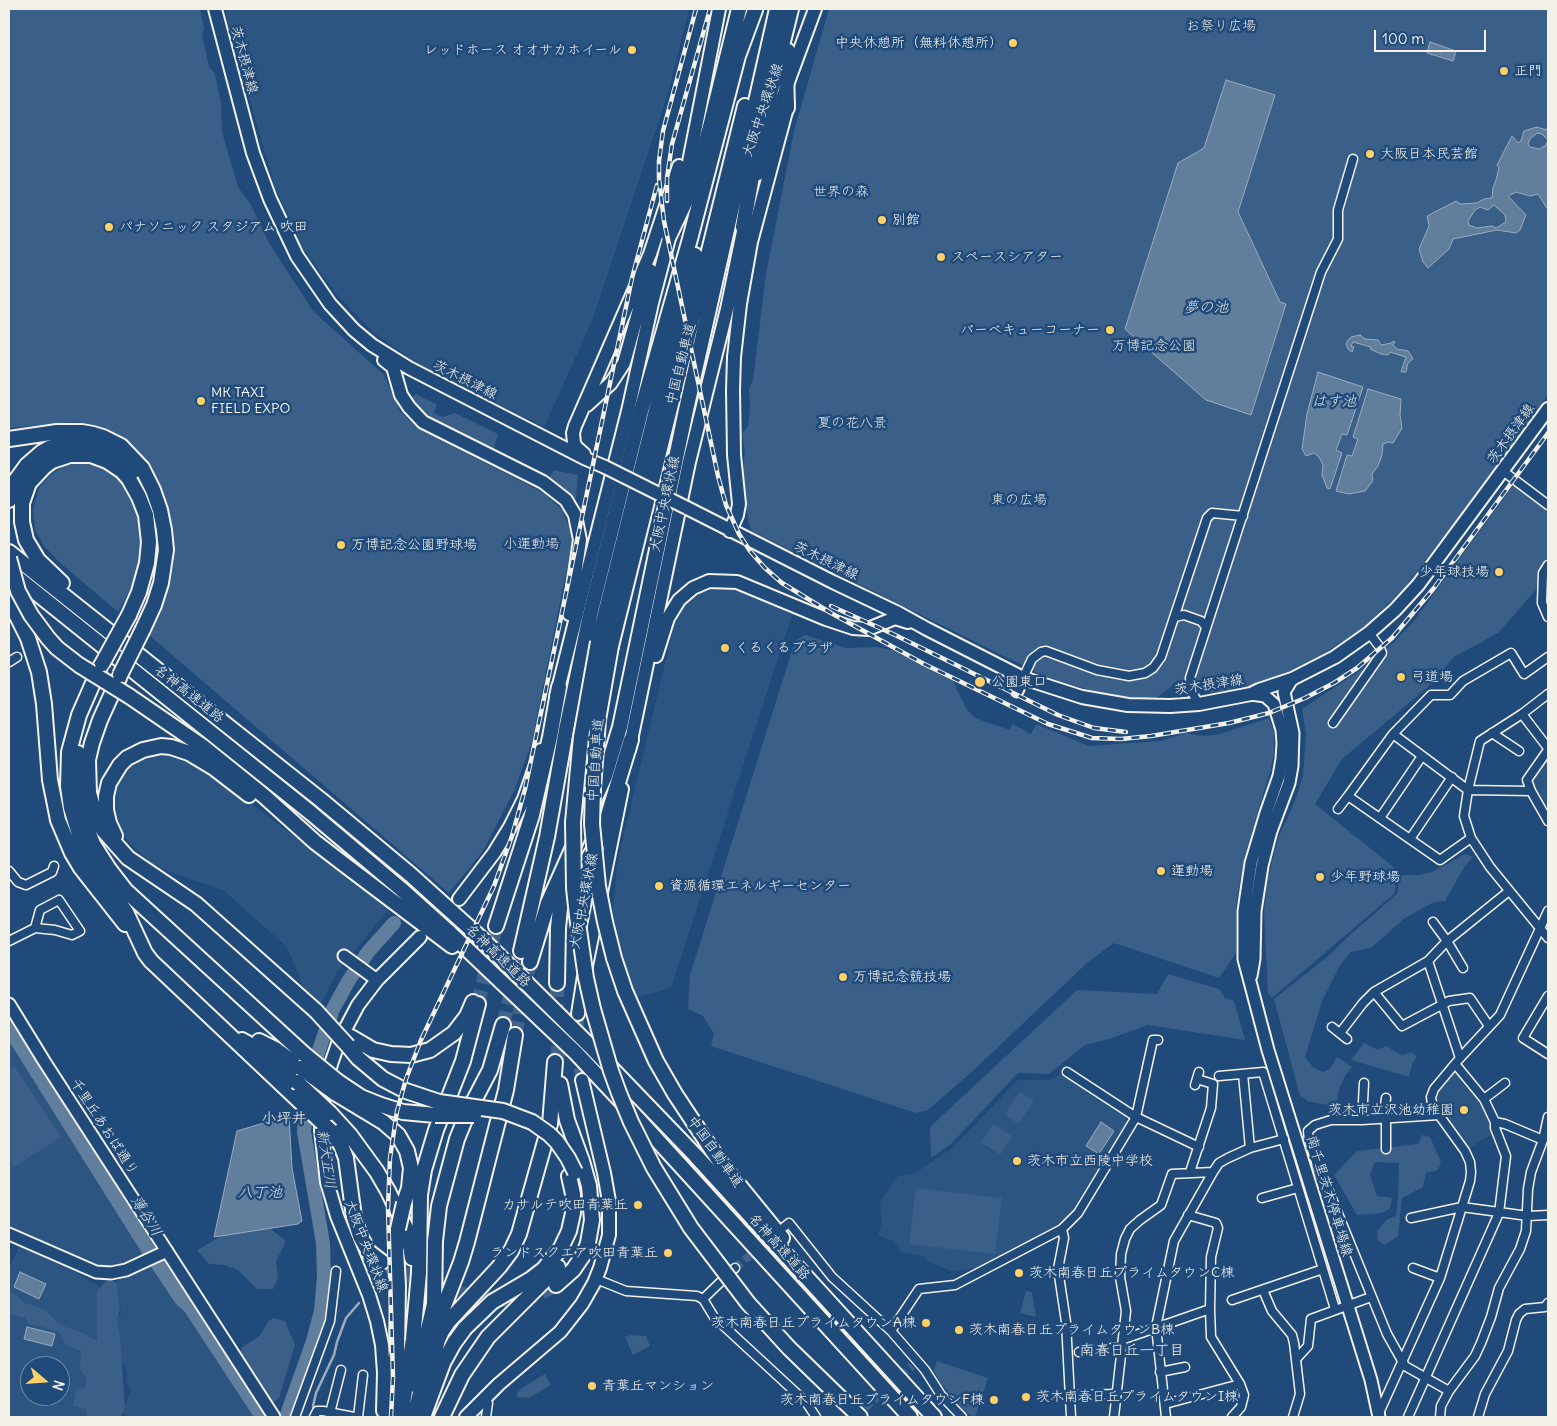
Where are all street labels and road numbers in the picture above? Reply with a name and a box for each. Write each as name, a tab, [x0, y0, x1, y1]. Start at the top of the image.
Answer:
street label: 茨木摂津線	[227, 24, 261, 96]
street label: 大阪中央環状線	[739, 61, 787, 159]
street label: 中国自動車道	[663, 321, 699, 407]
street label: 茨木摂津線	[430, 357, 500, 403]
street label: 茨木摂津線	[1484, 401, 1538, 467]
street label: 大阪中央環状線	[647, 454, 683, 554]
street label: 茨木摂津線	[791, 538, 861, 584]
street label: 名神高速道路	[151, 662, 227, 726]
street label: 茨木摂津線	[1173, 671, 1245, 699]
street label: 中国自動車道	[585, 718, 607, 802]
street label: 大阪中央環状線	[566, 851, 602, 951]
street label: 名神高速道路	[462, 921, 534, 991]
street label: 千里丘あおば通り	[66, 1075, 142, 1179]
street label: 中国自動車道	[684, 1113, 746, 1191]
street label: 南千里茨木停車場線	[1303, 1133, 1355, 1259]
street label: 大阪中央環状線	[341, 1197, 391, 1295]
street label: 名神高速道路	[745, 1210, 813, 1284]

